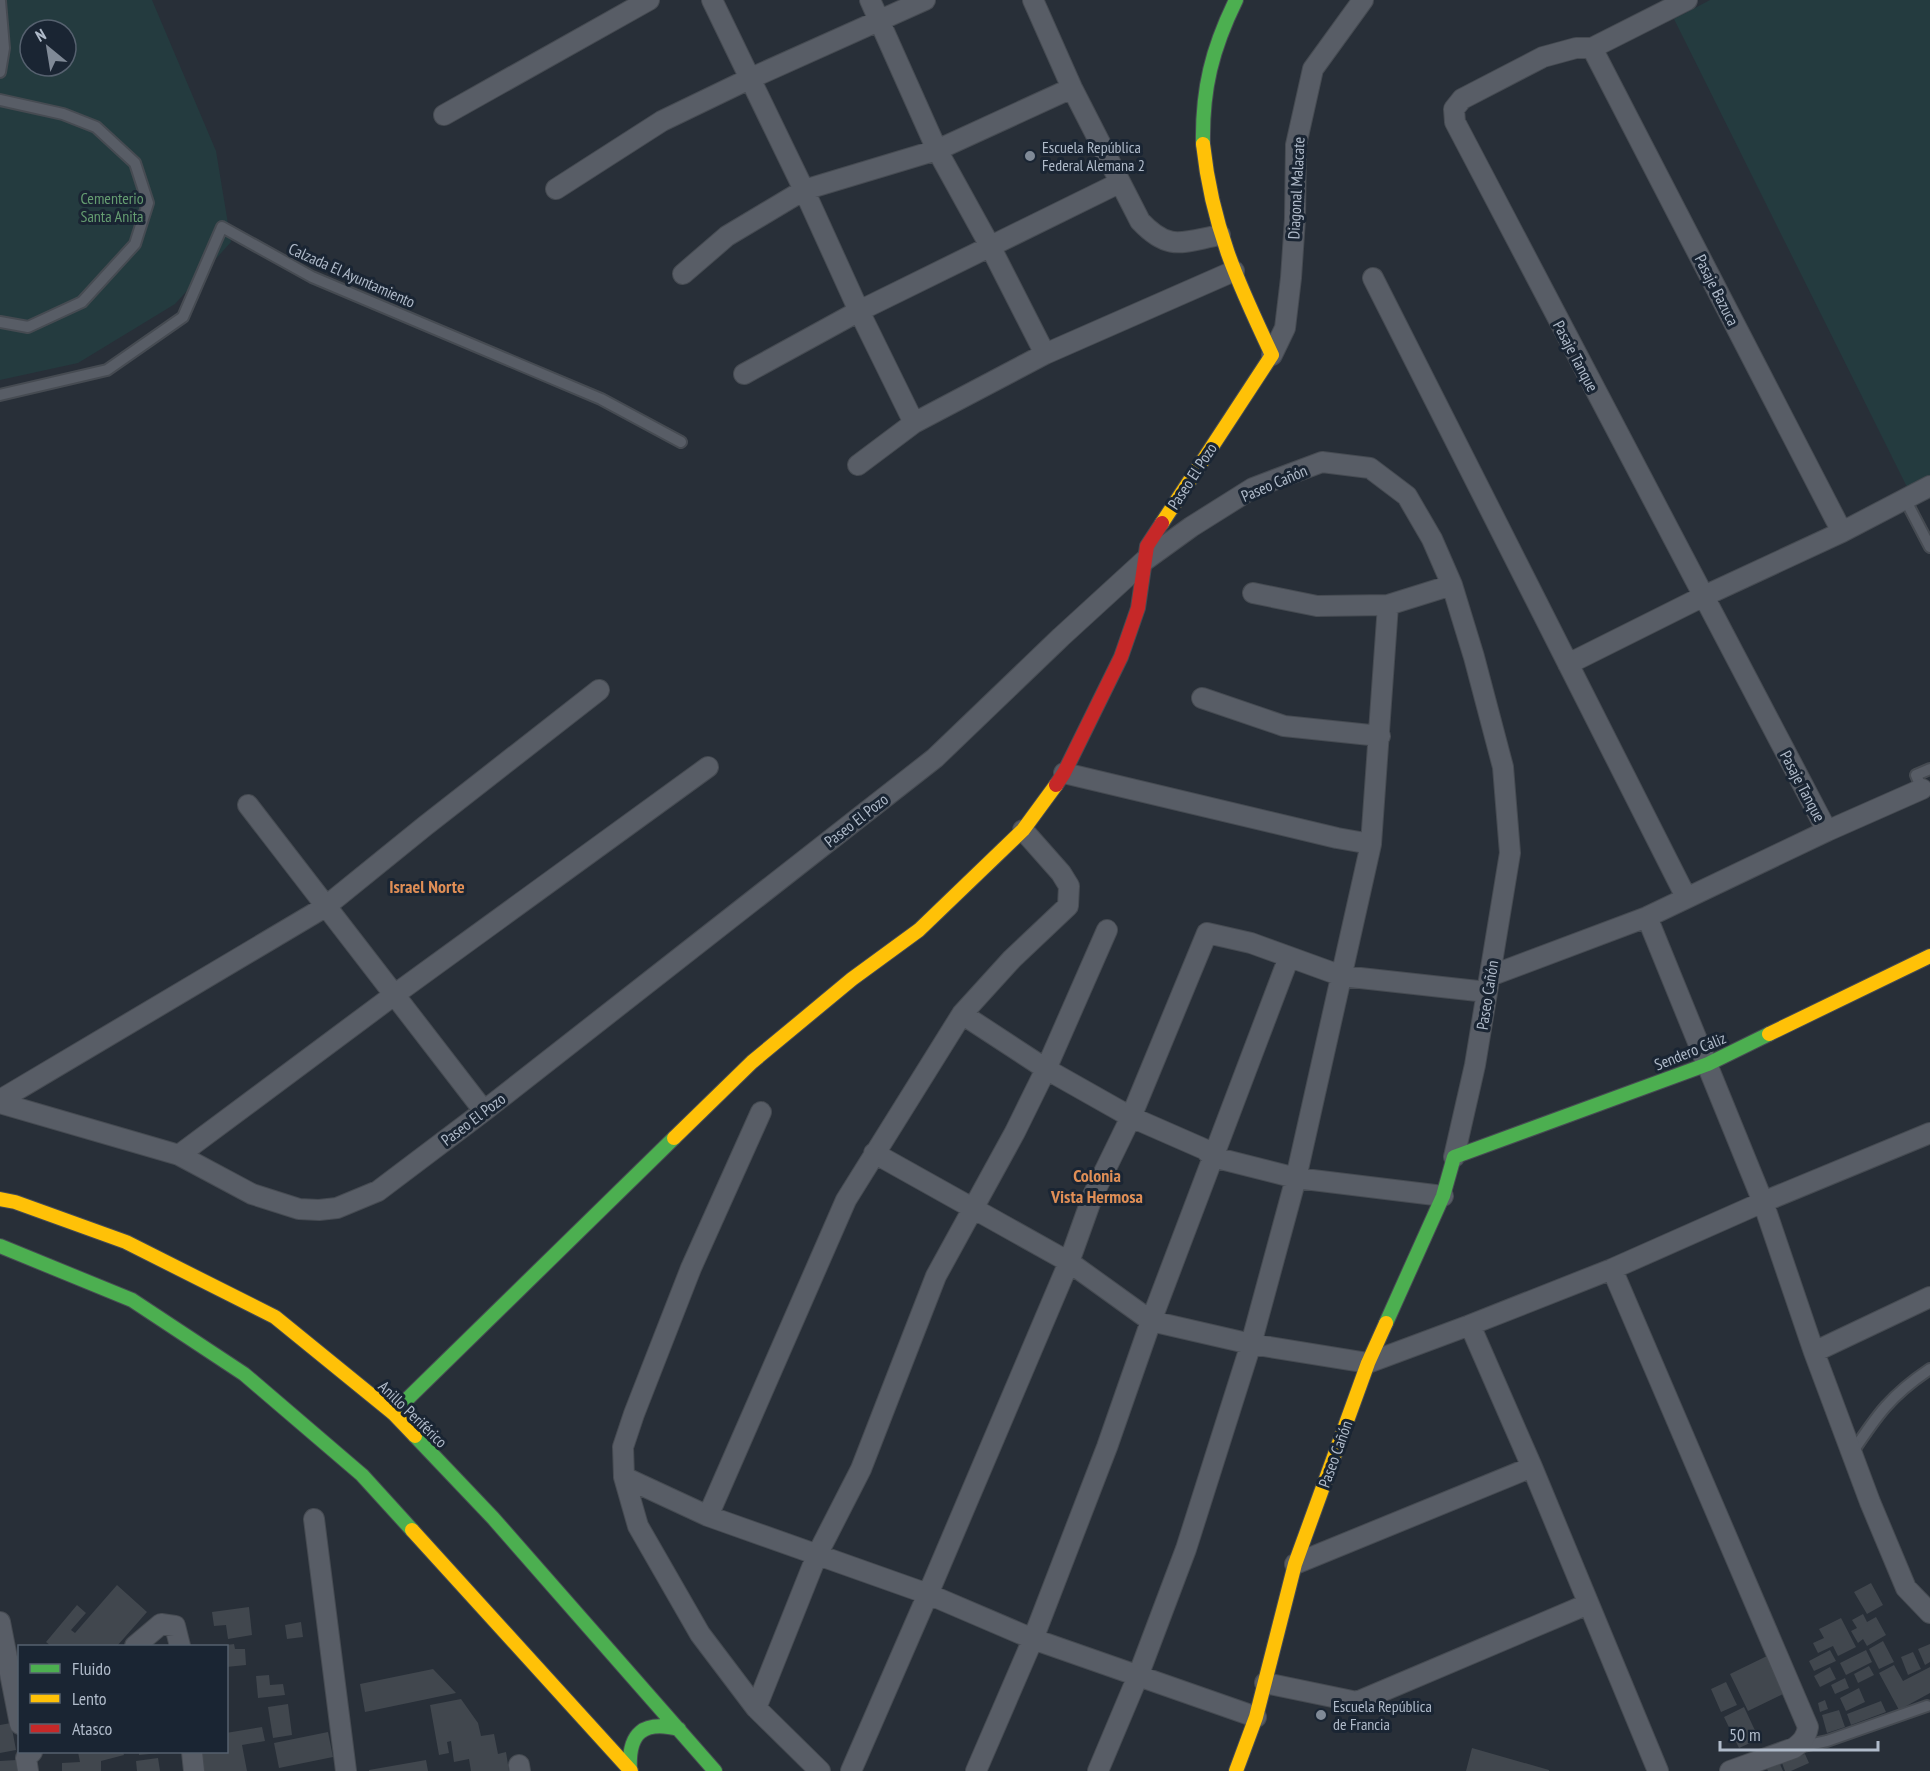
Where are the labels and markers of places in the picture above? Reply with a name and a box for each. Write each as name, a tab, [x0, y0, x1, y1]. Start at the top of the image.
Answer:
place label: Escuela República Federal Alemana 2	[1042, 137, 1145, 175]
marker: Escuela República Federal Alemana 2	[1023, 149, 1037, 163]
place label: Escuela República de Francia	[1333, 1696, 1432, 1734]
marker: Escuela República de Francia	[1314, 1708, 1328, 1722]

